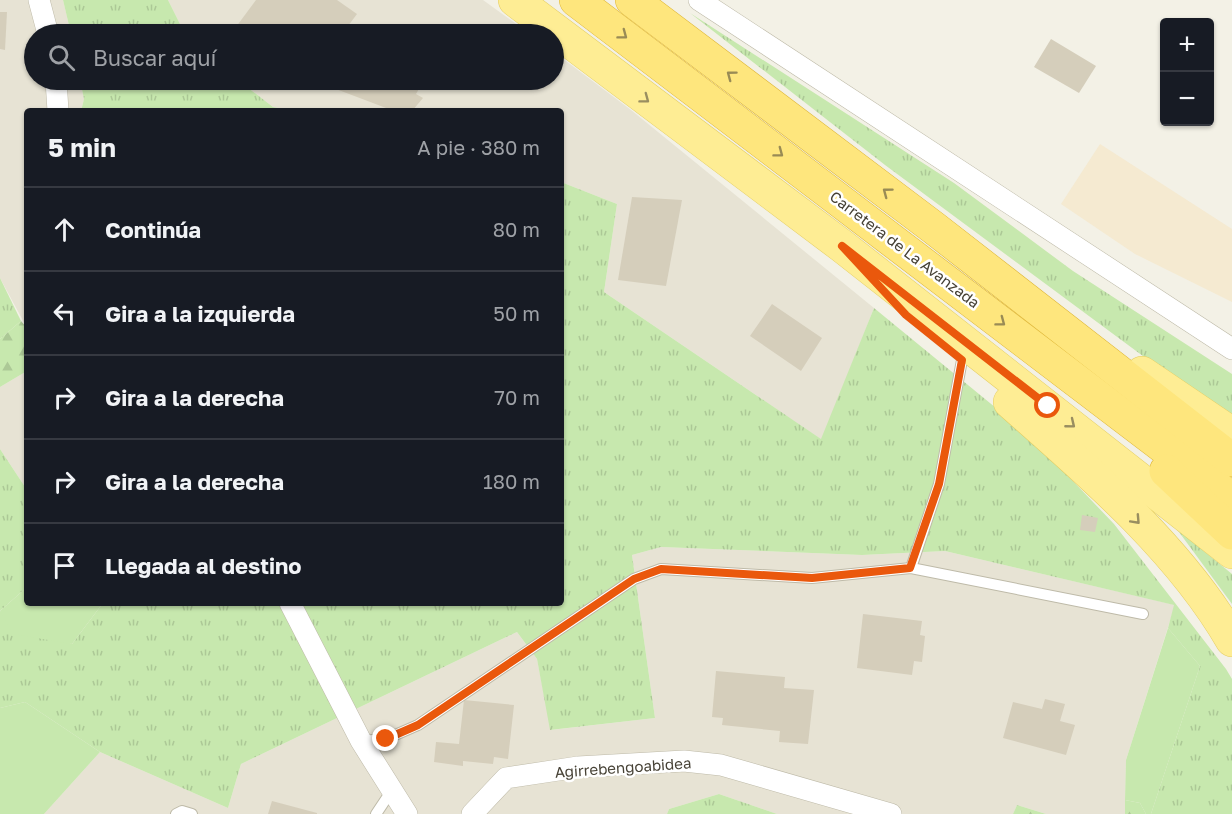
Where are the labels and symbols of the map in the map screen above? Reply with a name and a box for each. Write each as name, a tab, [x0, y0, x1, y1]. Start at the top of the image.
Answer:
one-way arrow	[617, 28, 628, 39]
one-way arrow	[727, 71, 738, 82]
one-way arrow	[638, 92, 649, 103]
one-way arrow	[772, 146, 783, 157]
street label: Carretera de La Avanzada	[827, 187, 983, 311]
one-way arrow	[883, 189, 894, 200]
one-way arrow	[994, 314, 1005, 325]
route start	[1034, 392, 1060, 418]
one-way arrow	[1064, 416, 1075, 427]
one-way arrow	[1128, 512, 1139, 523]
route end	[372, 725, 398, 751]
street label: Agirrebengoabidea	[554, 753, 692, 781]

